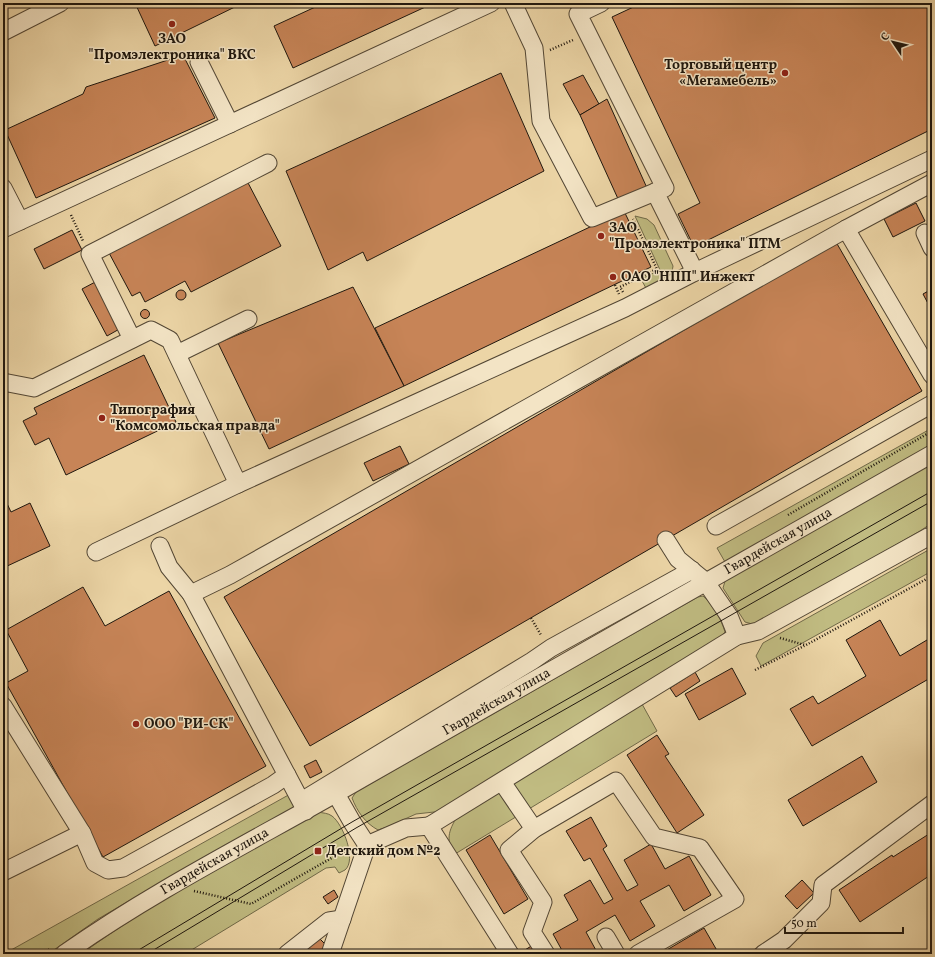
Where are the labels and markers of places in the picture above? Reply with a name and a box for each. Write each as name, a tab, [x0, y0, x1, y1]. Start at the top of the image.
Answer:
marker: ЗАО "Промэлектроника" ВКС	[167, 19, 177, 29]
place label: ЗАО "Промэлектроника" ВКС	[88, 30, 256, 65]
place label: Торговый центр «Мегамебель»	[664, 56, 777, 91]
marker: Торговый центр «Мегамебель»	[780, 68, 790, 78]
place label: ЗАО "Промэлектроника" ПТМ	[609, 219, 781, 254]
marker: ЗАО "Промэлектроника" ПТМ	[596, 231, 606, 241]
place label: ОАО "НПП" Инжект	[621, 268, 755, 287]
marker: ОАО "НПП" Инжект	[608, 272, 618, 282]
place label: Типография "Комсомольская правда"	[110, 401, 280, 436]
marker: Типография "Комсомольская правда"	[97, 413, 107, 423]
place label: ООО "РИ-СК"	[144, 715, 233, 734]
marker: ООО "РИ-СК"	[131, 719, 141, 729]
place label: Детский дом №2	[326, 842, 441, 861]
marker: Детский дом №2	[313, 846, 323, 856]

